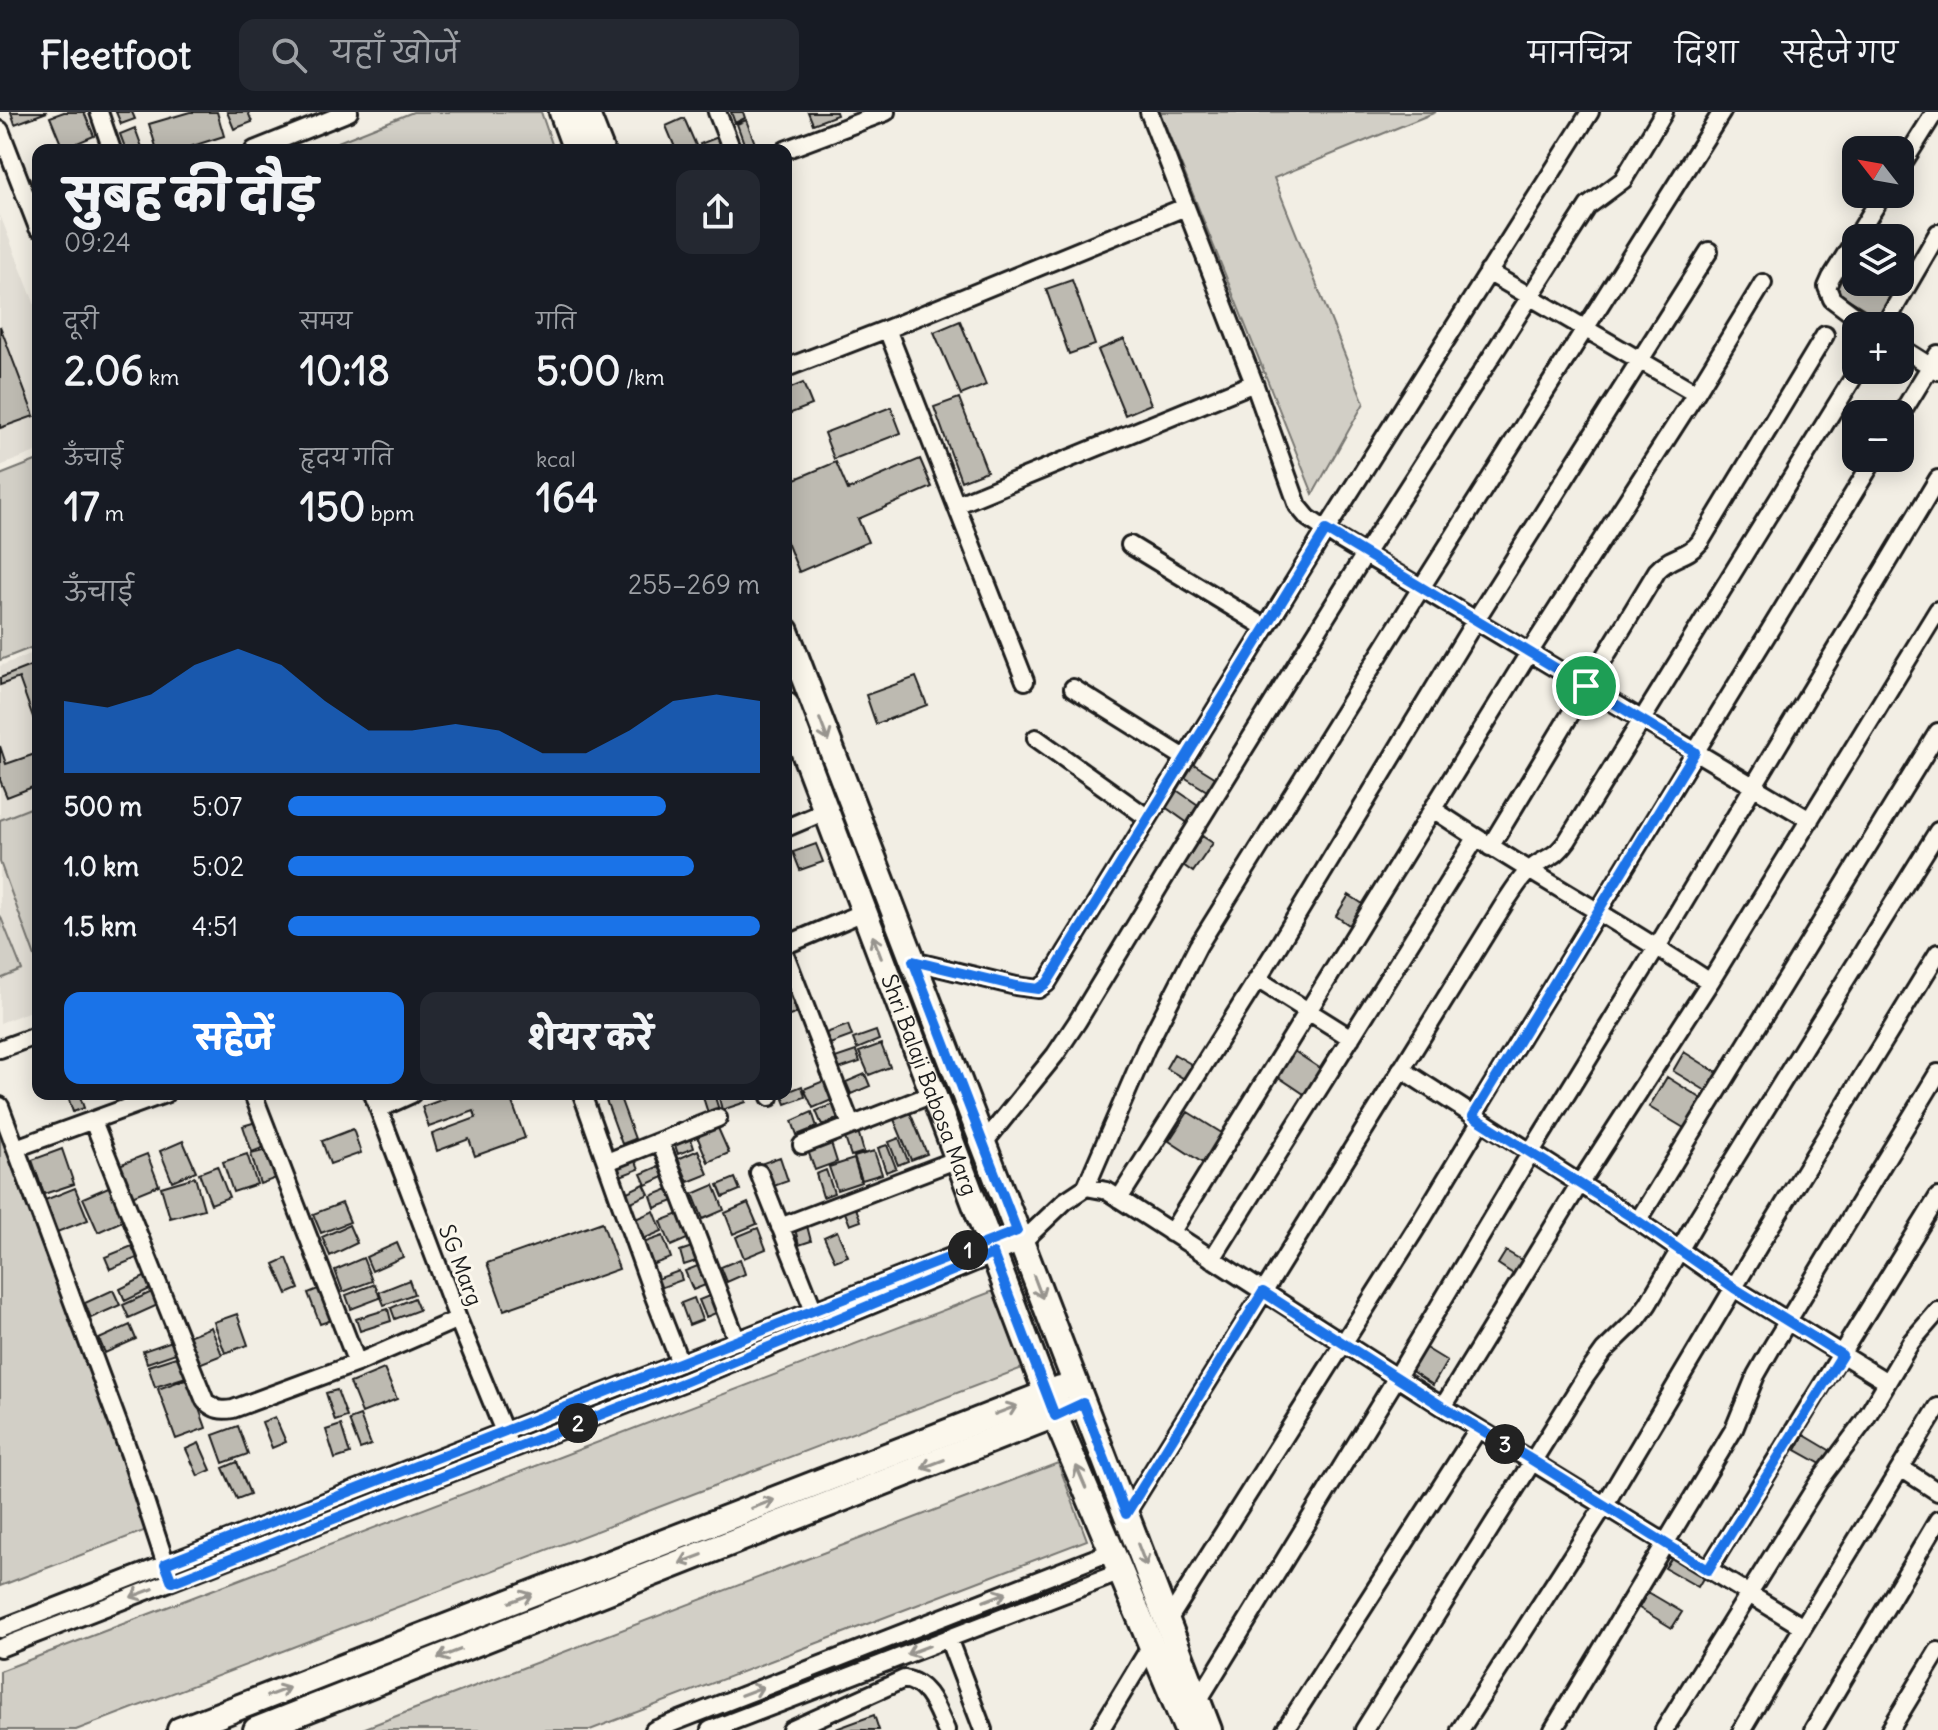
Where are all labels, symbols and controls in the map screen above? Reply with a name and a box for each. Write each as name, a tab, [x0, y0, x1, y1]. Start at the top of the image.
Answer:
search box	[239, 19, 799, 91]
text: Fleetfoot	[40, 32, 191, 79]
icon: search	[267, 33, 311, 77]
text: यहाँ खोजें	[331, 33, 459, 71]
text: मानचित्र	[1528, 35, 1631, 71]
text: दिशा	[1675, 35, 1738, 71]
text: सहेजे गए	[1782, 35, 1898, 71]
north arrow	[1842, 136, 1914, 208]
map controls	[1842, 136, 1914, 472]
text: सुबह की दौड़	[64, 168, 318, 223]
button: share	[676, 170, 760, 254]
button: layers	[1842, 224, 1914, 296]
text: 09:24	[64, 226, 131, 259]
text: दूरी	[64, 307, 99, 335]
text: समय	[300, 307, 352, 335]
text: गति	[536, 307, 576, 335]
button: +	[1842, 312, 1914, 384]
text: 2.06	[64, 346, 144, 396]
text: 10:18	[300, 346, 390, 396]
text: 5:00	[536, 346, 621, 396]
text: km	[144, 363, 179, 391]
text: /km	[621, 363, 664, 391]
button: −	[1842, 400, 1914, 472]
text: ऊँचाई	[64, 443, 123, 471]
text: हृदय गति	[300, 443, 393, 471]
text: kcal	[536, 445, 576, 473]
text: 164	[536, 473, 598, 523]
text: 17	[64, 482, 99, 532]
text: 150	[300, 482, 365, 532]
text: m	[99, 499, 124, 527]
text: bpm	[365, 499, 414, 527]
text: 255–269 m	[628, 568, 760, 601]
text: ऊँचाई	[64, 575, 134, 608]
pin	[1552, 652, 1620, 720]
icon: arrive	[1564, 664, 1608, 708]
one-way arrow	[818, 717, 832, 742]
text: 500 m	[64, 790, 142, 823]
text: 5:07	[192, 790, 242, 823]
text: 1.0 km	[64, 850, 139, 883]
text: 5:02	[192, 850, 244, 883]
text: 1.5 km	[64, 910, 137, 943]
text: 4:51	[192, 910, 238, 943]
one-way arrow	[869, 935, 883, 960]
street label: Shri Balaji Babosa Marg	[875, 970, 984, 1199]
button: सहेजें	[64, 992, 404, 1084]
button: शेयर करें	[420, 992, 760, 1084]
street label: SG Marg	[433, 1220, 489, 1310]
pin: 1	[948, 1230, 988, 1270]
text: 1	[964, 1236, 972, 1264]
one-way arrow	[1032, 1274, 1046, 1299]
one-way arrow	[993, 1402, 1018, 1416]
pin: 2	[558, 1403, 598, 1443]
text: 2	[572, 1409, 584, 1437]
pin: 3	[1485, 1424, 1525, 1464]
text: 3	[1499, 1430, 1511, 1458]
one-way arrow	[921, 1458, 946, 1472]
one-way arrow	[1073, 1465, 1088, 1490]
one-way arrow	[750, 1496, 775, 1510]
one-way arrow	[1136, 1542, 1150, 1567]
one-way arrow	[679, 1553, 704, 1567]
one-way arrow	[130, 1587, 155, 1601]
one-way arrow	[982, 1589, 1007, 1603]
one-way arrow	[508, 1590, 533, 1604]
one-way arrow	[906, 1644, 930, 1658]
one-way arrow	[437, 1648, 462, 1662]
one-way arrow	[739, 1683, 764, 1697]
one-way arrow	[265, 1684, 290, 1698]

